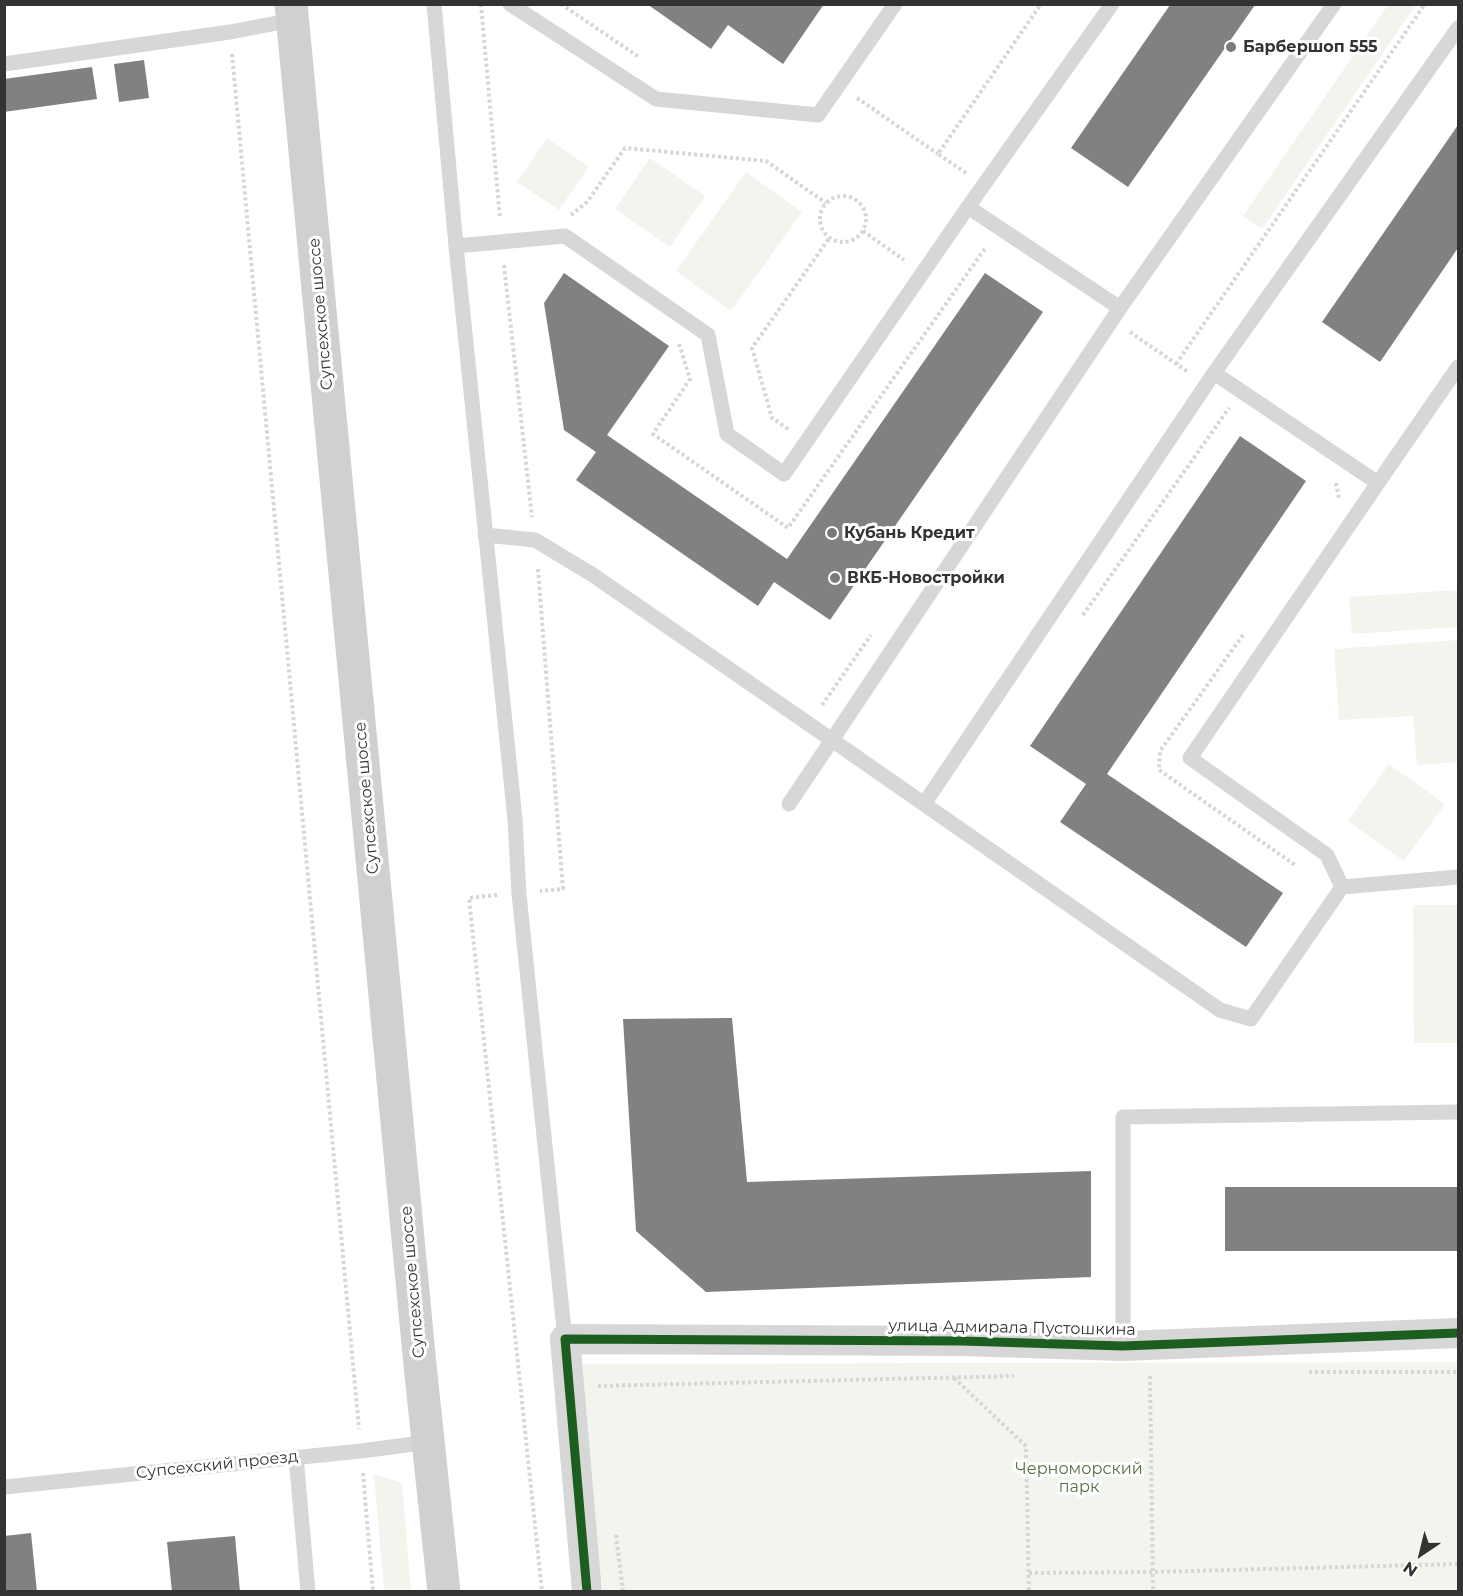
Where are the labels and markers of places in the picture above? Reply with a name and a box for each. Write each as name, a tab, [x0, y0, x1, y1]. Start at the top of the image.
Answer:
place label: Барбершоп 555	[1243, 37, 1378, 57]
marker: Барбершоп 555	[1224, 40, 1238, 54]
place label: Кубань Кредит	[844, 523, 975, 543]
marker: Кубань Кредит	[825, 526, 839, 540]
place label: ВКБ-Новостройки	[847, 568, 1005, 588]
marker: ВКБ-Новостройки	[828, 571, 842, 585]

